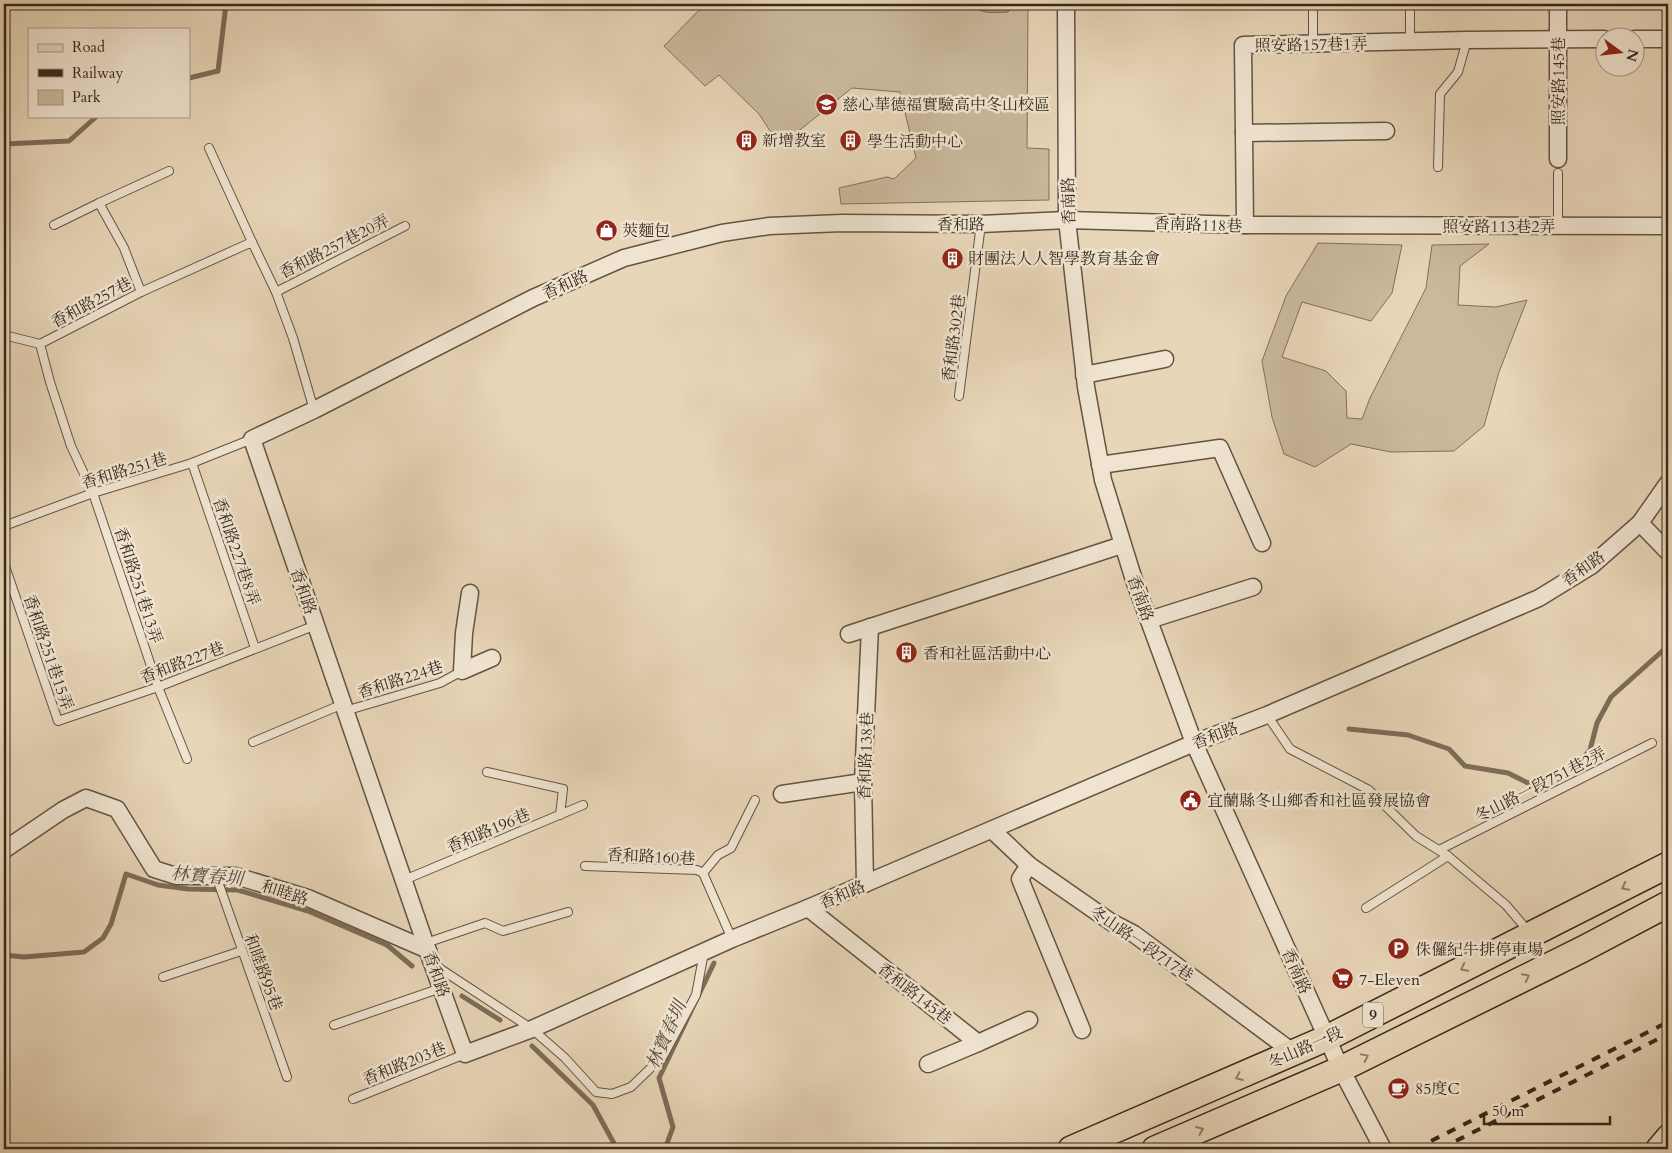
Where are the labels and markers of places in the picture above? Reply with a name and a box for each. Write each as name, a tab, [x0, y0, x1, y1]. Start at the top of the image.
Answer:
school or university icon: 慈心華德福實驗高中冬山校區	[814, 92, 838, 116]
place label: 慈心華德福實驗高中冬山校區	[842, 94, 1050, 116]
building icon: 新增教室	[734, 128, 758, 152]
building icon: 學生活動中心	[839, 129, 863, 153]
place label: 新增教室	[762, 130, 826, 152]
place label: 學生活動中心	[867, 131, 963, 153]
shop icon: 莢麵包	[594, 218, 618, 242]
place label: 莢麵包	[622, 220, 670, 242]
building icon: 財團法人人智學教育基金會	[940, 246, 964, 270]
place label: 財團法人人智學教育基金會	[968, 248, 1160, 270]
building icon: 香和社區活動中心	[895, 641, 919, 665]
place label: 香和社區活動中心	[923, 643, 1051, 665]
public building icon: 宜蘭縣冬山鄉香和社區發展協會	[1179, 788, 1203, 812]
place label: 宜蘭縣冬山鄉香和社區發展協會	[1207, 790, 1431, 812]
parking icon: 侏儸紀牛排停車場	[1387, 937, 1411, 961]
place label: 侏儸紀牛排停車場	[1415, 939, 1543, 961]
supermarket icon: 7-Eleven	[1331, 967, 1355, 991]
place label: 7-Eleven	[1359, 969, 1420, 991]
cafe icon: 85度C	[1387, 1076, 1411, 1100]
place label: 85度C	[1415, 1078, 1460, 1100]

